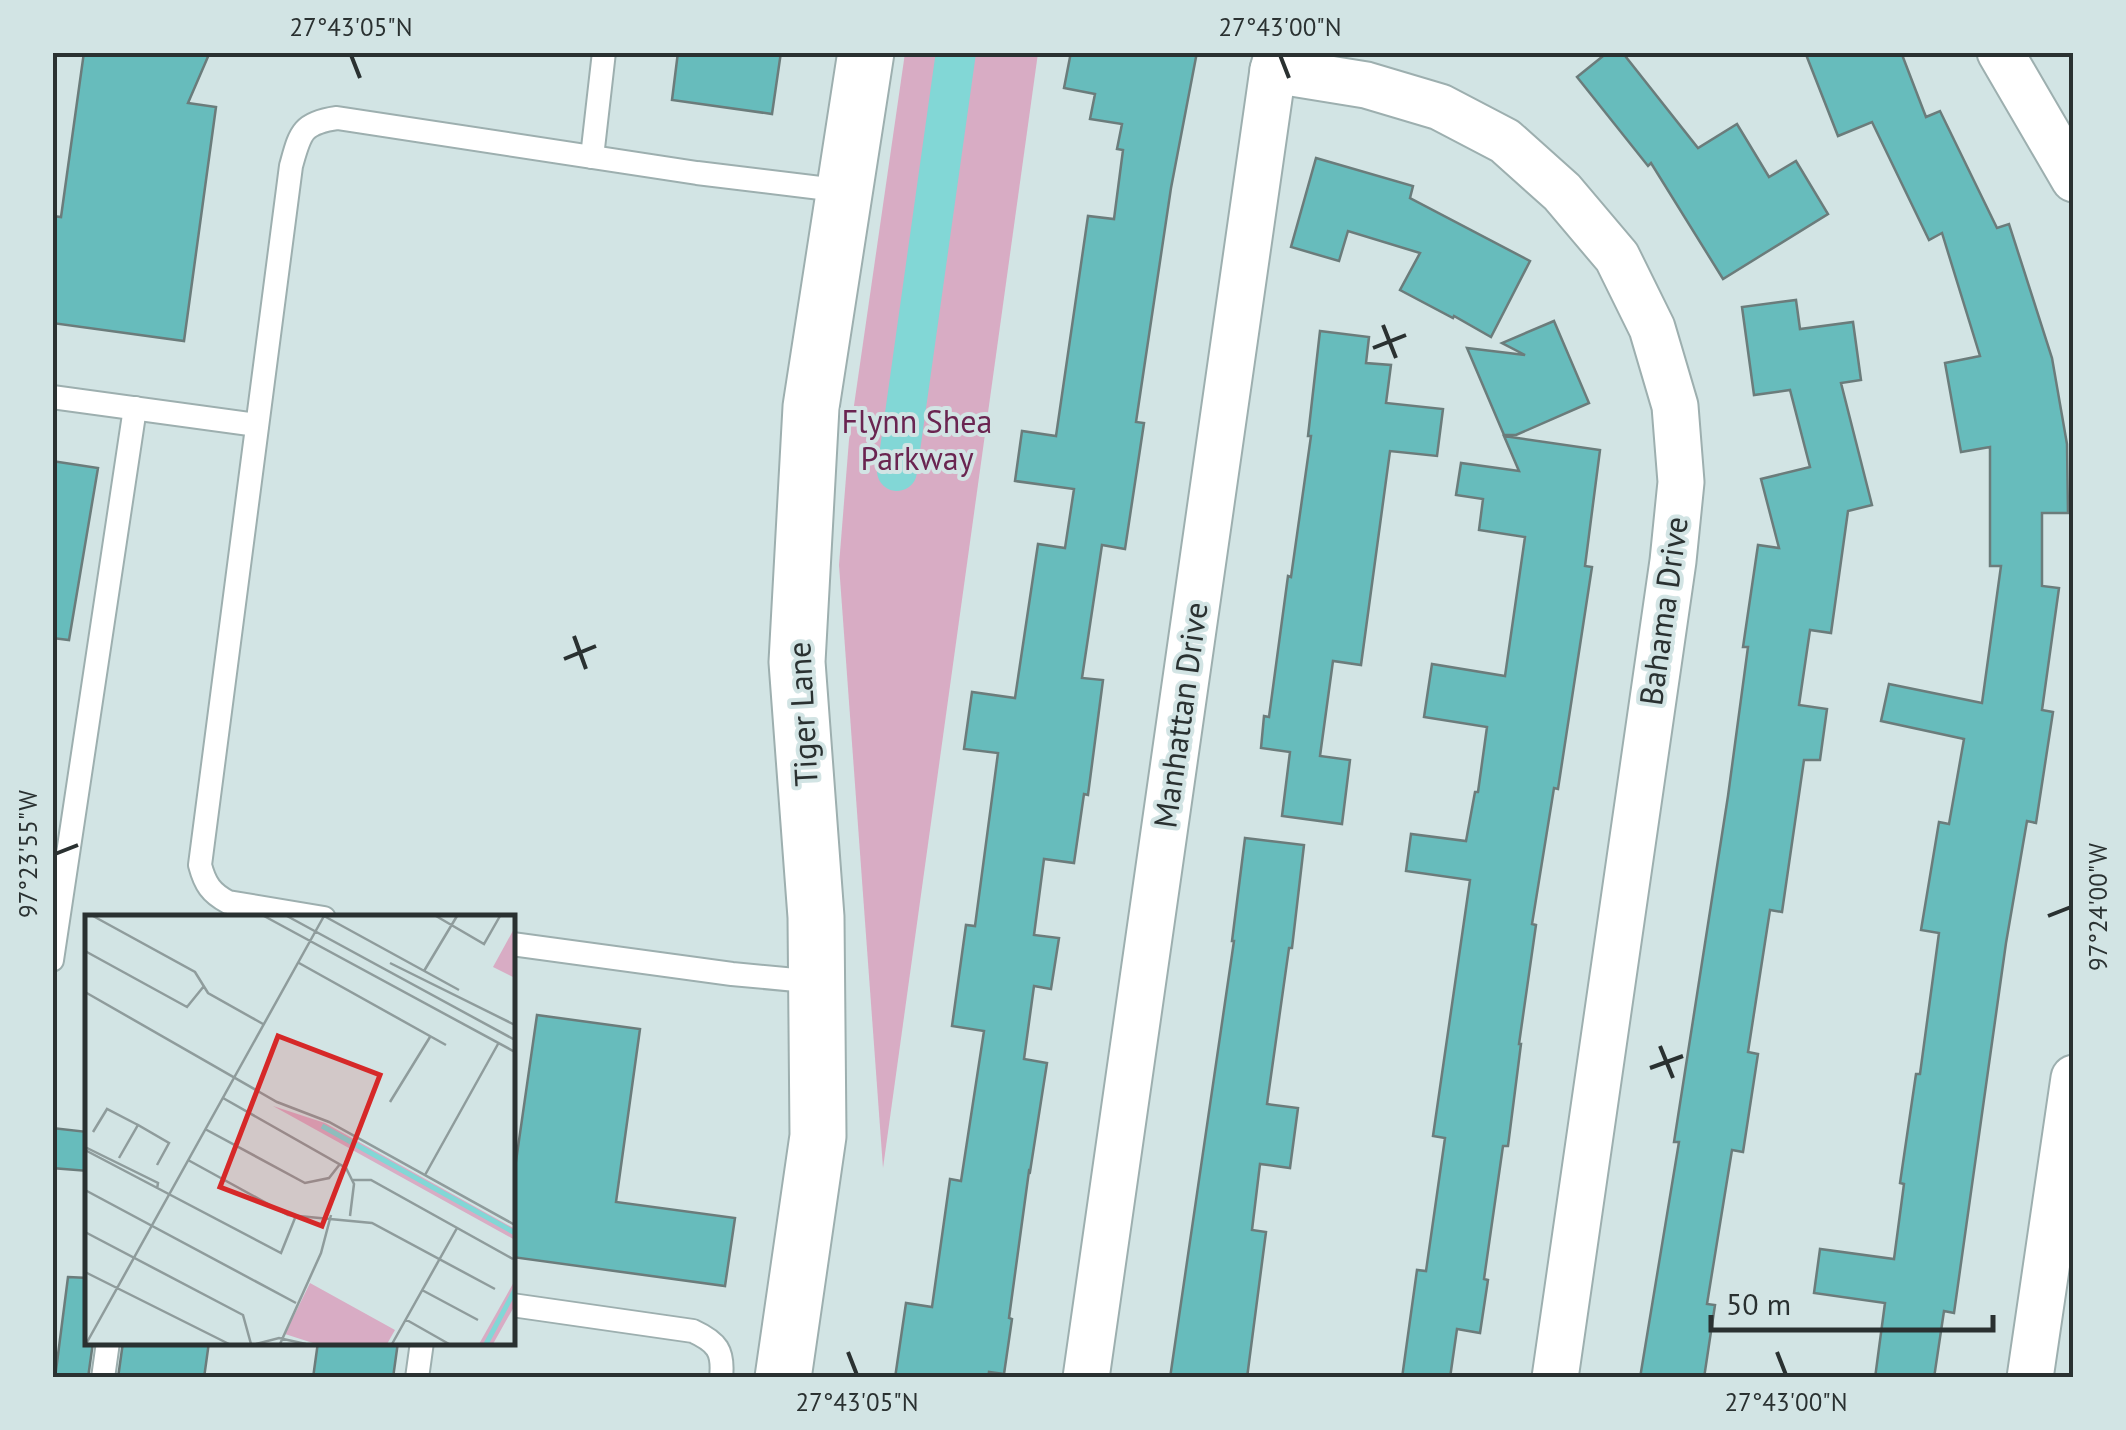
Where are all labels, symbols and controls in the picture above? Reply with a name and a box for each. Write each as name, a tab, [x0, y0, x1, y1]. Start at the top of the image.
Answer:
text: 27°43'05"N	[289, 11, 413, 43]
text: 27°43'00"N	[1218, 11, 1342, 43]
park label: Flynn Shea Parkway	[842, 400, 992, 479]
street label: Bahama Drive	[1629, 514, 1697, 708]
street label: Manhattan Drive	[1143, 599, 1217, 830]
street label: Tiger Lane	[777, 641, 827, 787]
text: 97°23'55"W	[12, 790, 44, 918]
text: 97°24'00"W	[2082, 843, 2114, 971]
inset map	[85, 915, 515, 1345]
scale bar	[1711, 1270, 1994, 1332]
text: 50 m	[1726, 1284, 1791, 1323]
text: 27°43'05"N	[795, 1386, 919, 1418]
text: 27°43'00"N	[1724, 1386, 1848, 1418]

